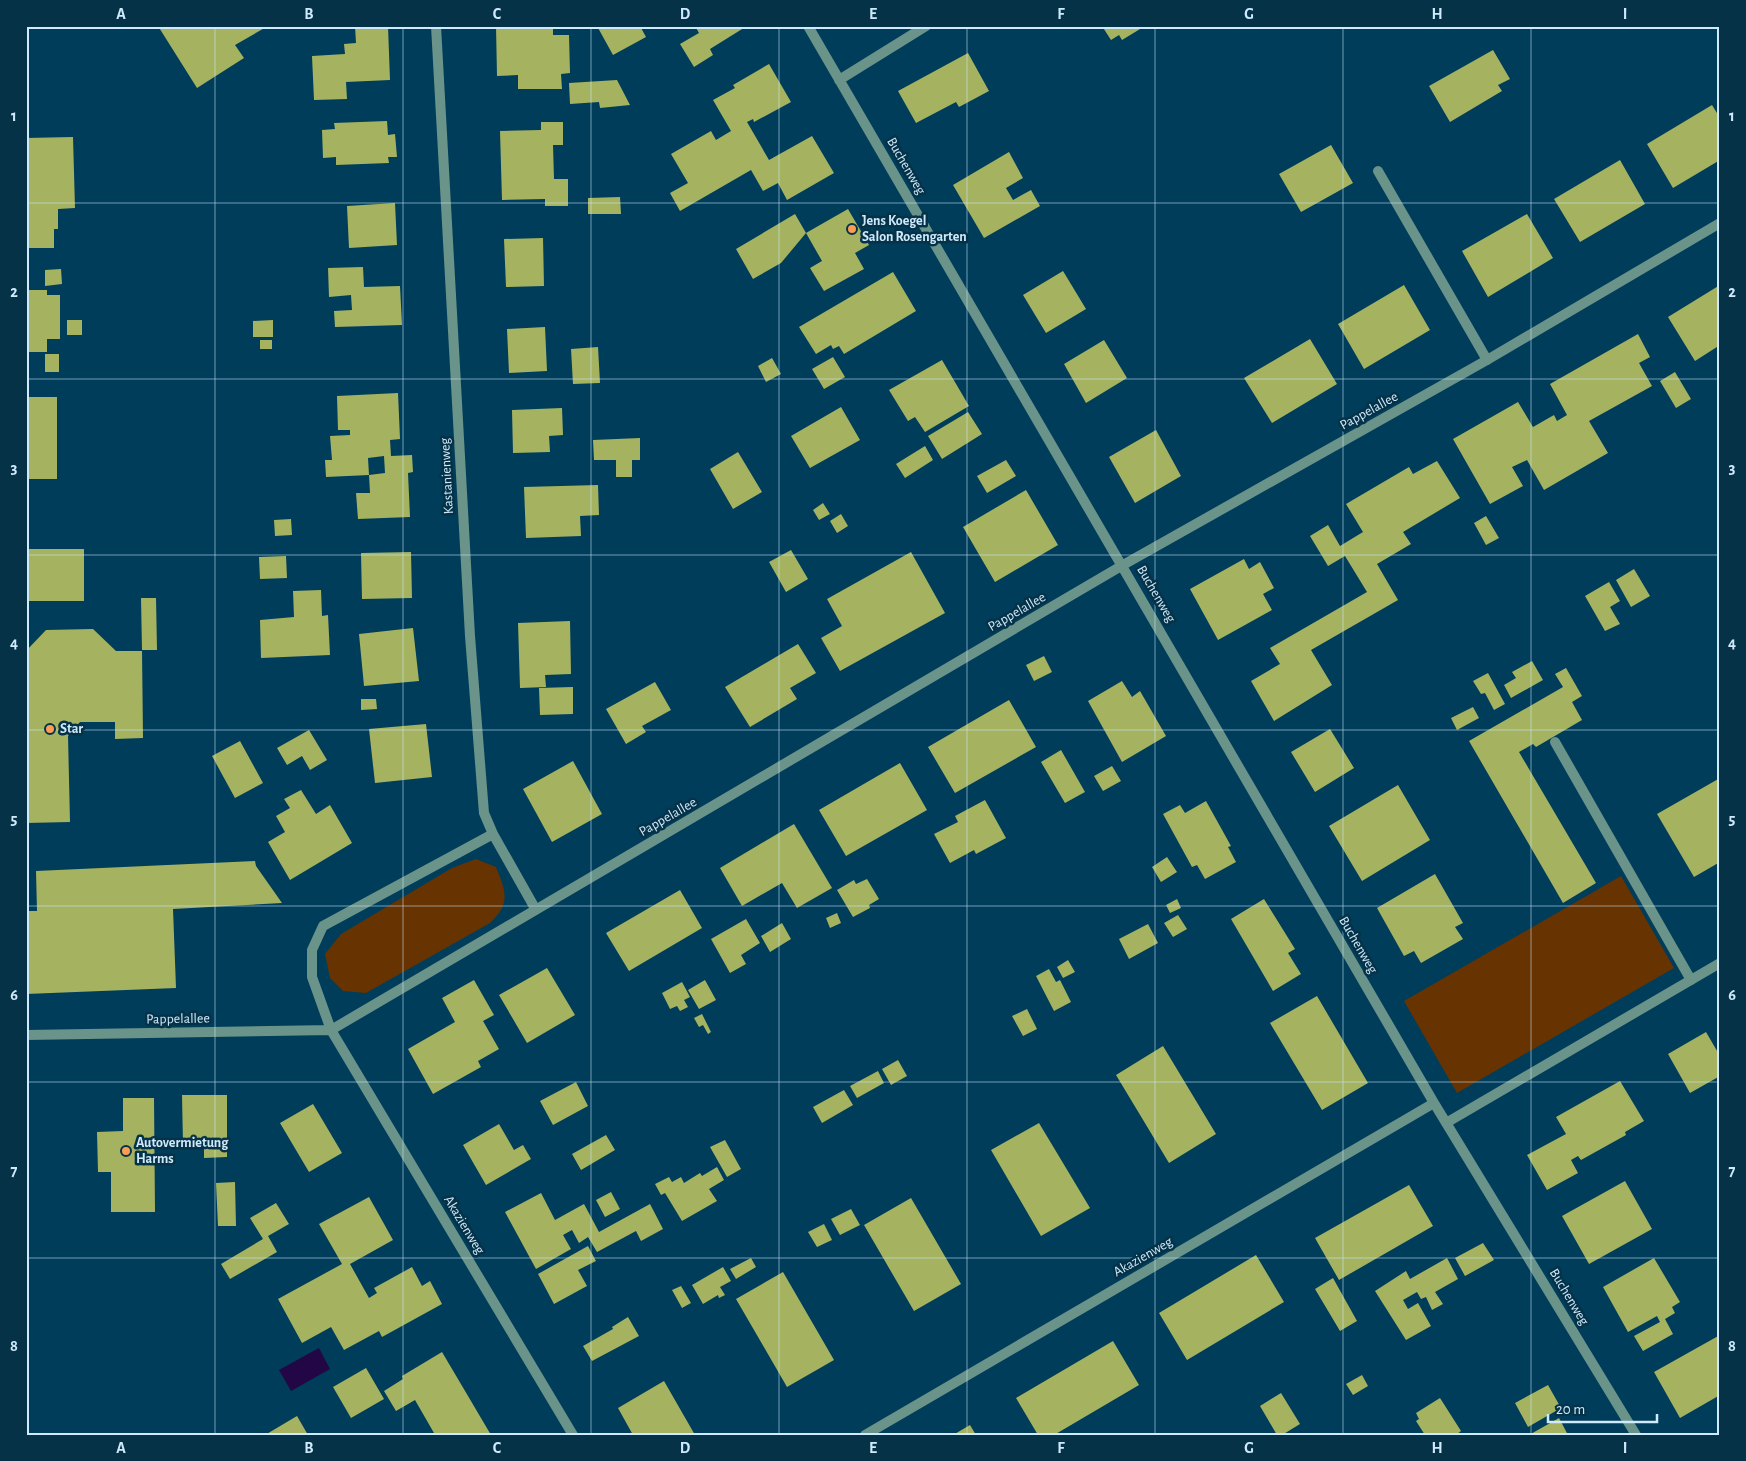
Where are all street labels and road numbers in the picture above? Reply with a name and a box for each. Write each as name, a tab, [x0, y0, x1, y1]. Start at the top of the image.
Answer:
street label: Buchenweg	[884, 135, 928, 197]
street label: Pappelallee	[1338, 389, 1400, 433]
street label: Kastanienweg	[438, 437, 456, 514]
street label: Buchenweg	[1134, 563, 1178, 625]
street label: Pappelallee	[986, 590, 1048, 634]
street label: Pappelallee	[637, 795, 699, 839]
street label: Buchenweg	[1336, 914, 1380, 976]
street label: Pappelallee	[146, 1011, 210, 1027]
street label: Akazienweg	[441, 1193, 487, 1257]
street label: Akazienweg	[1111, 1234, 1175, 1279]
street label: Buchenweg	[1547, 1266, 1591, 1328]

